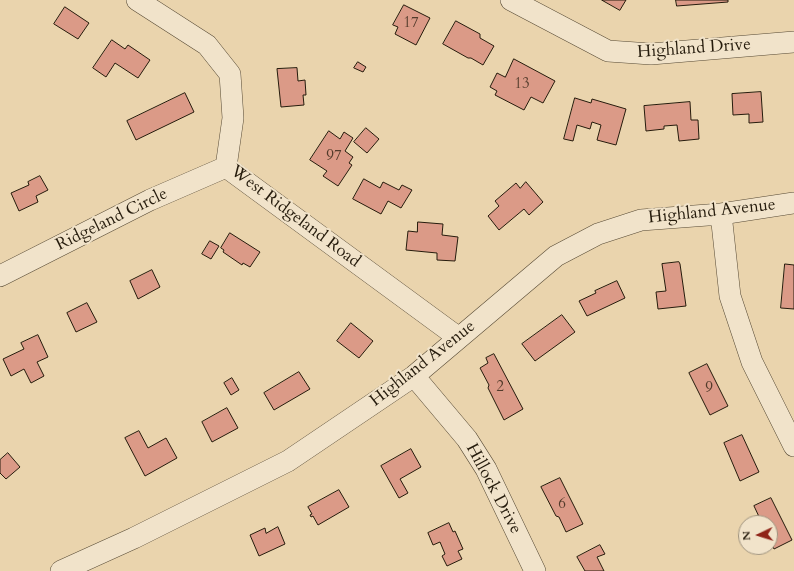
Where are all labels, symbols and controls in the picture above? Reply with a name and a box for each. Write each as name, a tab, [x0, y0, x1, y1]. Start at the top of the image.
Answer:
house number: 17	[403, 15, 419, 33]
street label: Highland Drive	[636, 35, 752, 63]
house number: 13	[514, 76, 530, 94]
house number: 97	[326, 148, 342, 166]
street label: West Ridgeland Road	[226, 162, 364, 272]
street label: Ridgeland Circle	[53, 184, 171, 256]
street label: Highland Avenue	[647, 195, 777, 229]
street label: Highland Avenue	[366, 317, 480, 411]
house number: 2	[496, 379, 504, 397]
house number: 9	[705, 380, 713, 398]
street label: Hillock Drive	[461, 440, 525, 538]
house number: 6	[558, 496, 566, 514]
north arrow	[738, 515, 778, 555]
text: N	[739, 531, 754, 541]

